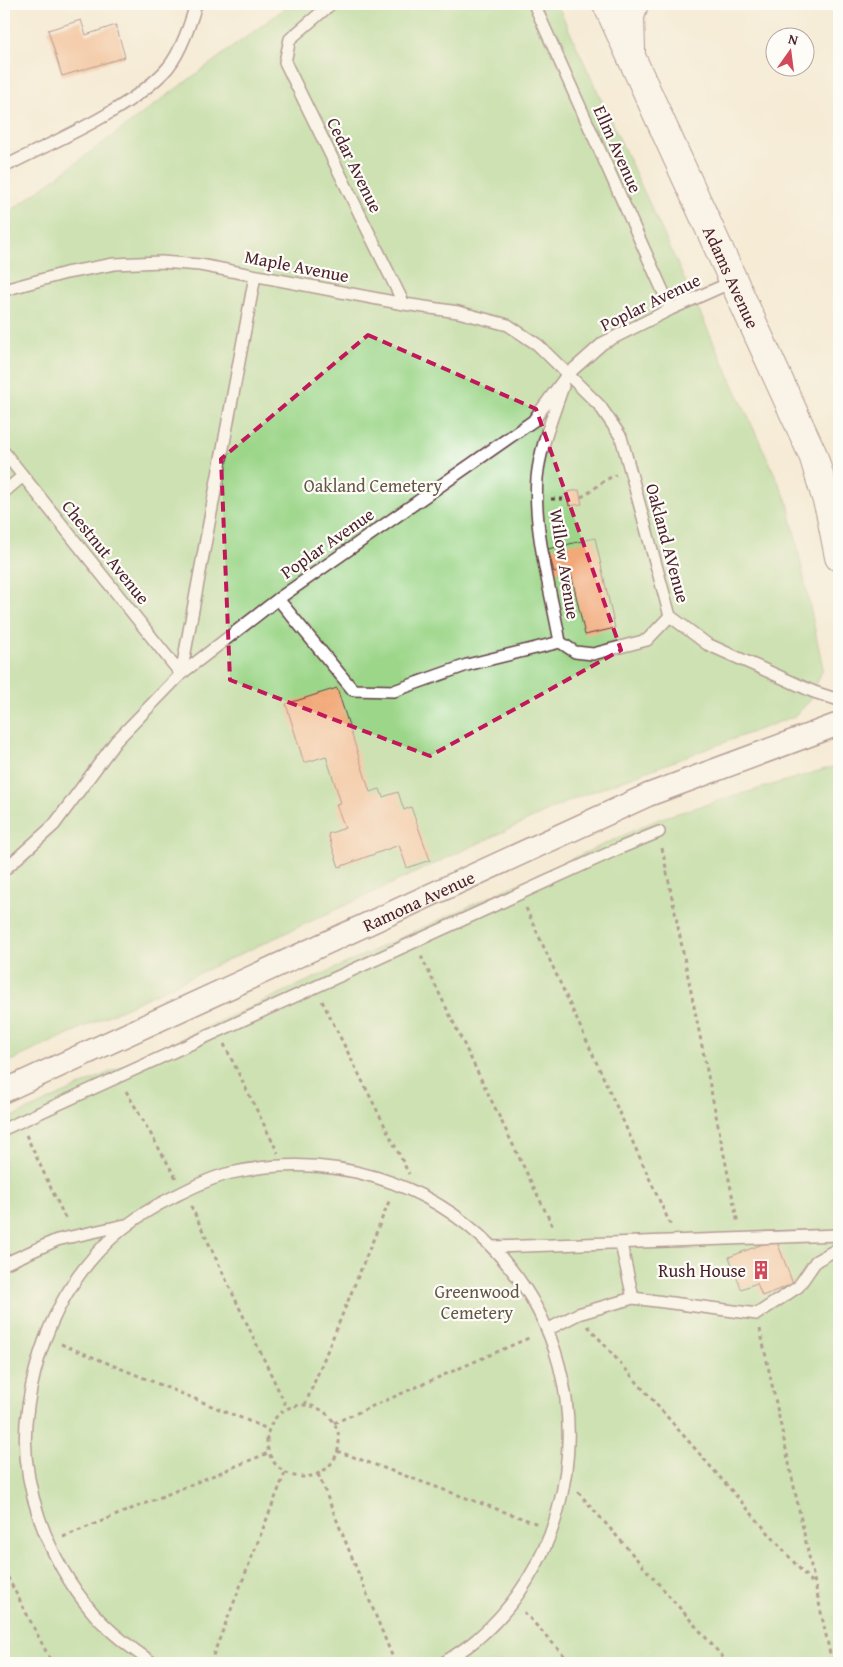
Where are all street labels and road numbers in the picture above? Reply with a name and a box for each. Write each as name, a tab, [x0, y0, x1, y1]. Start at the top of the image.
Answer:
street label: Ellm Avenue	[587, 101, 649, 197]
street label: Cedar Avenue	[320, 113, 390, 217]
street label: Adams Avenue	[696, 221, 767, 333]
street label: Maple Avenue	[243, 243, 351, 289]
street label: Poplar Avenue	[595, 266, 705, 338]
street label: Oakland AVenue	[639, 480, 697, 606]
street label: Chestnut Avenue	[55, 494, 157, 610]
street label: Poplar Avenue	[275, 501, 379, 585]
street label: Willow Avenue	[543, 507, 587, 621]
street label: Ramona Avenue	[358, 863, 479, 938]

